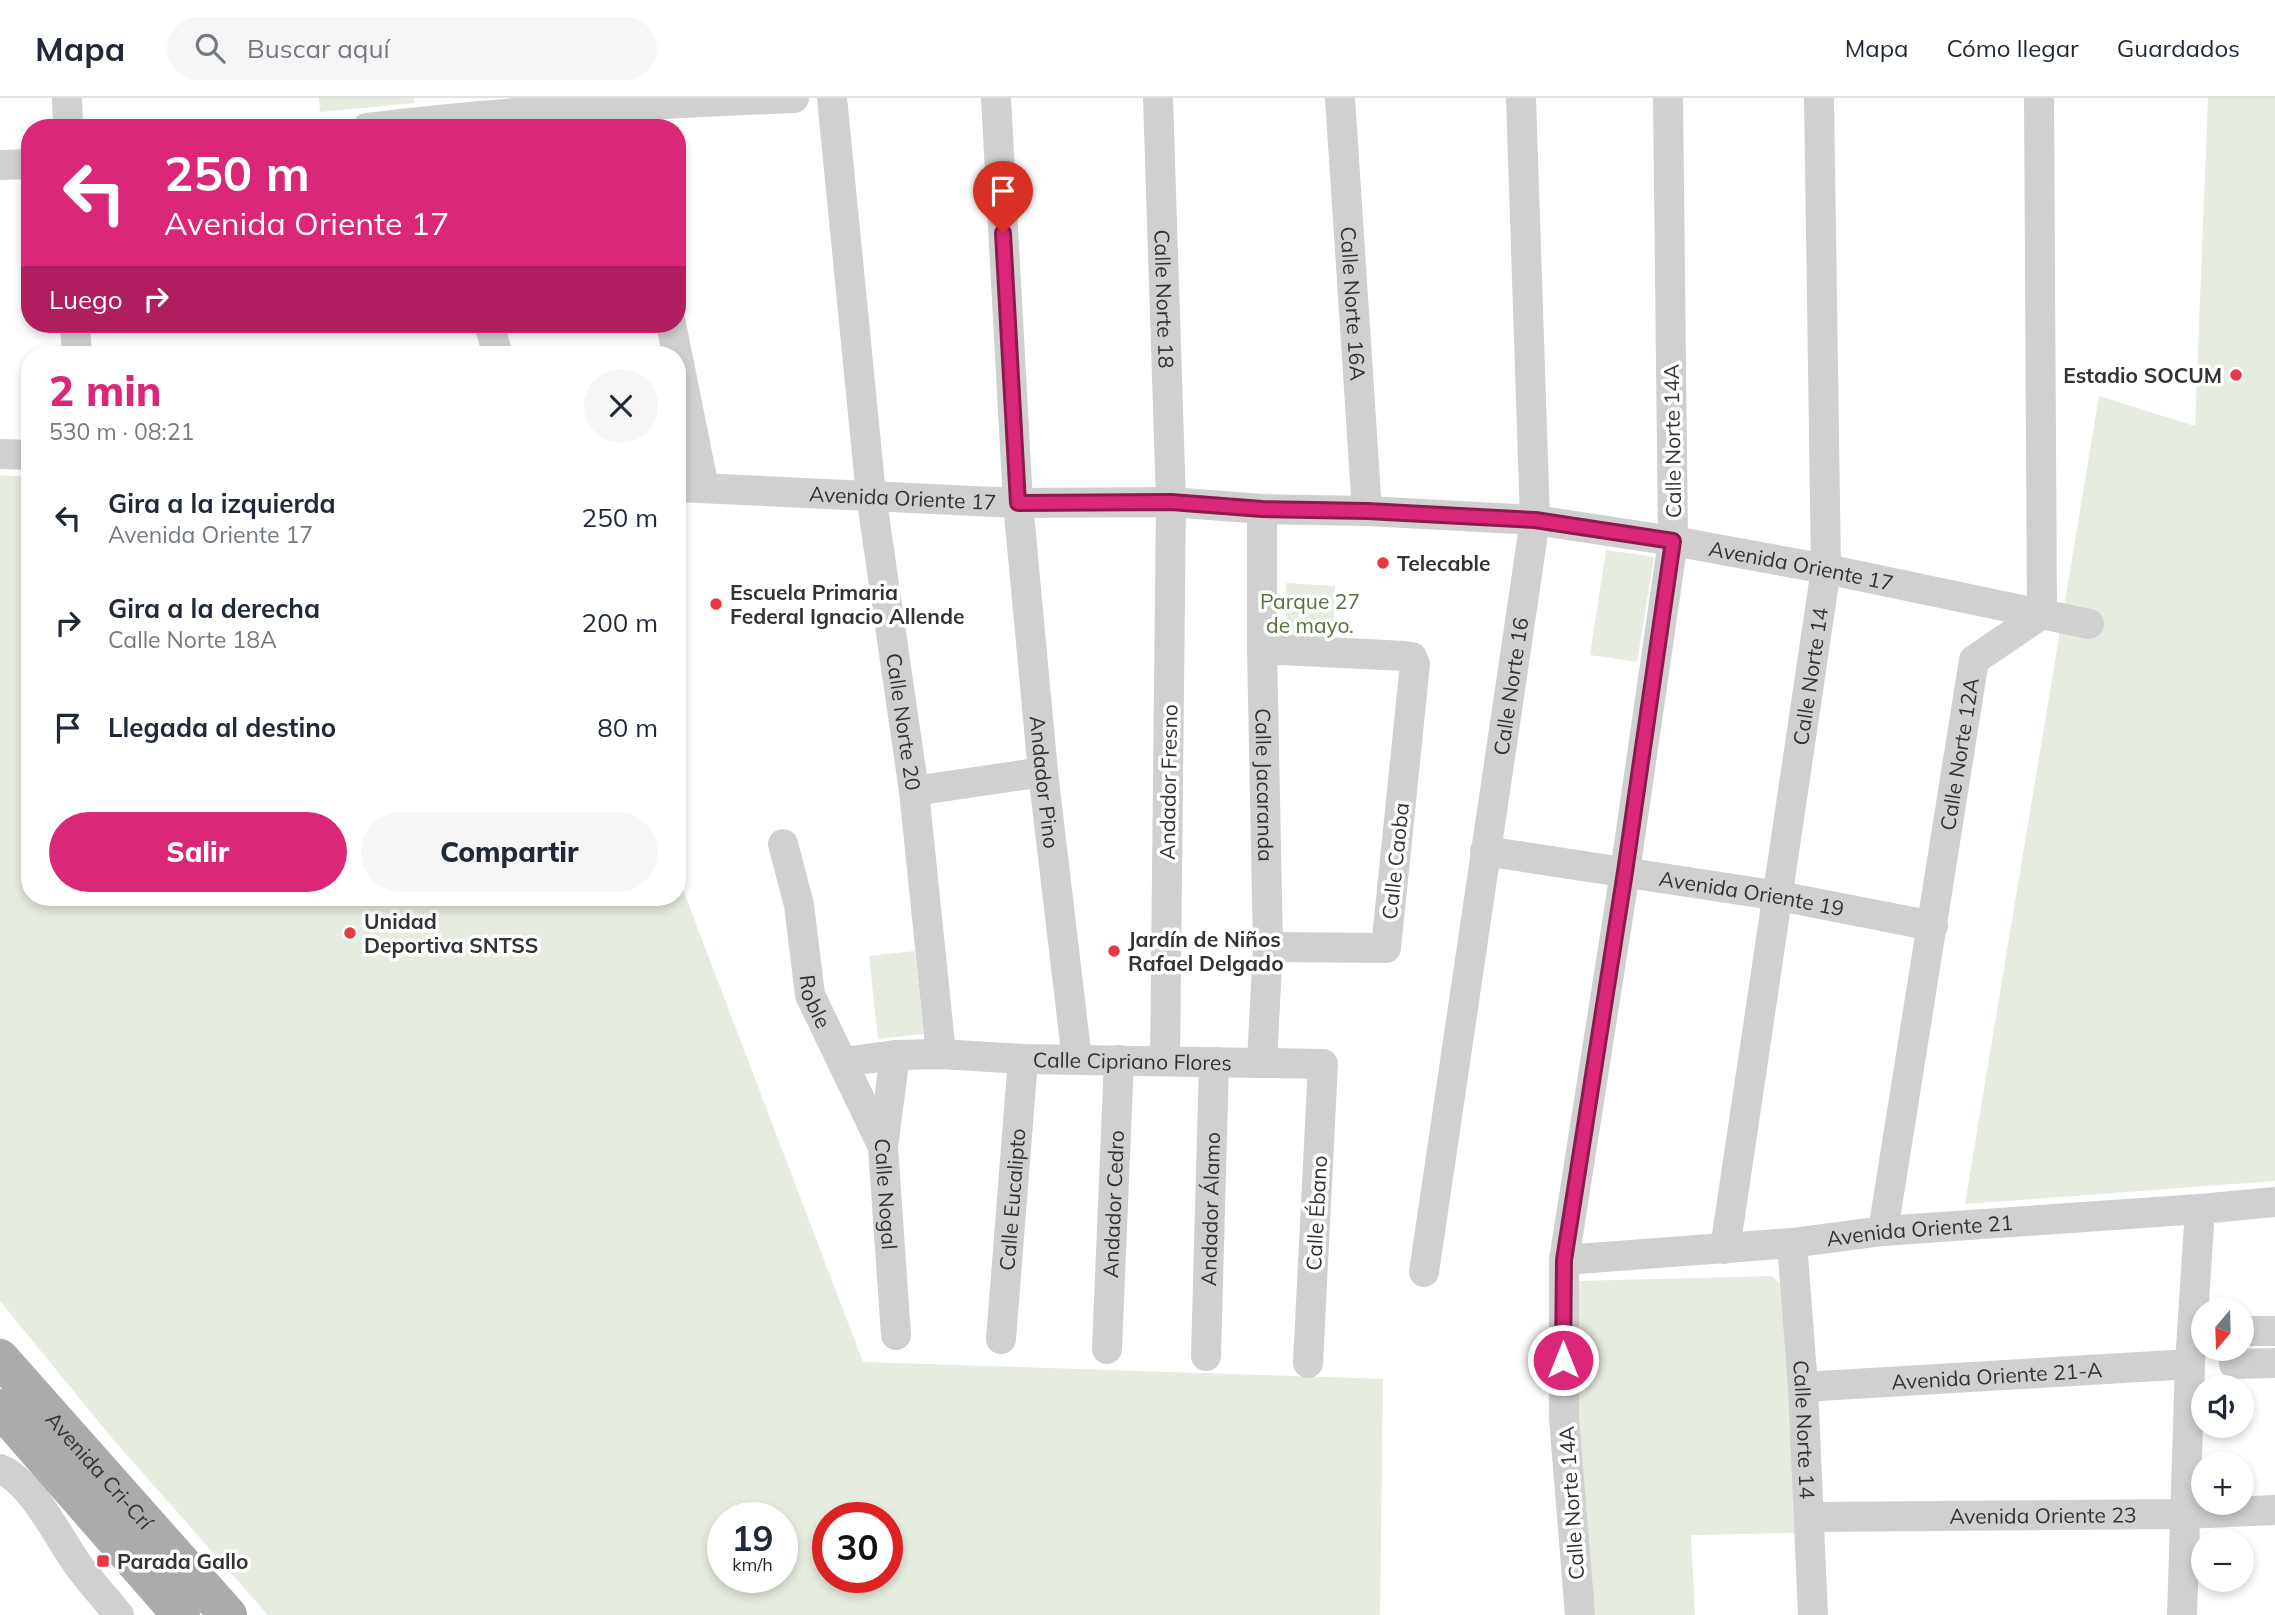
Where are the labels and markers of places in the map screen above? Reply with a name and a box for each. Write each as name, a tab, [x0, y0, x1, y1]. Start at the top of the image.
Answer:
pin	[973, 161, 1033, 233]
place label: Estadio SOCUM	[2063, 362, 2222, 388]
marker: Estadio SOCUM	[2228, 367, 2244, 383]
place label: Telecable	[1397, 550, 1490, 576]
marker: Telecable	[1375, 555, 1391, 571]
place label: Escuela Primaria Federal Ignacio Allende	[730, 579, 964, 629]
marker: Escuela Primaria Federal Ignacio Allende	[708, 596, 724, 612]
place label: Unidad Deportiva SNTSS	[364, 908, 538, 958]
marker: Unidad Deportiva SNTSS	[342, 925, 358, 941]
place label: Jardín de Niños Rafael Delgado	[1128, 926, 1284, 976]
marker: Jardín de Niños Rafael Delgado	[1106, 943, 1122, 959]
place label: Parada Gallo	[117, 1548, 248, 1574]
marker: Parada Gallo	[95, 1553, 111, 1569]

